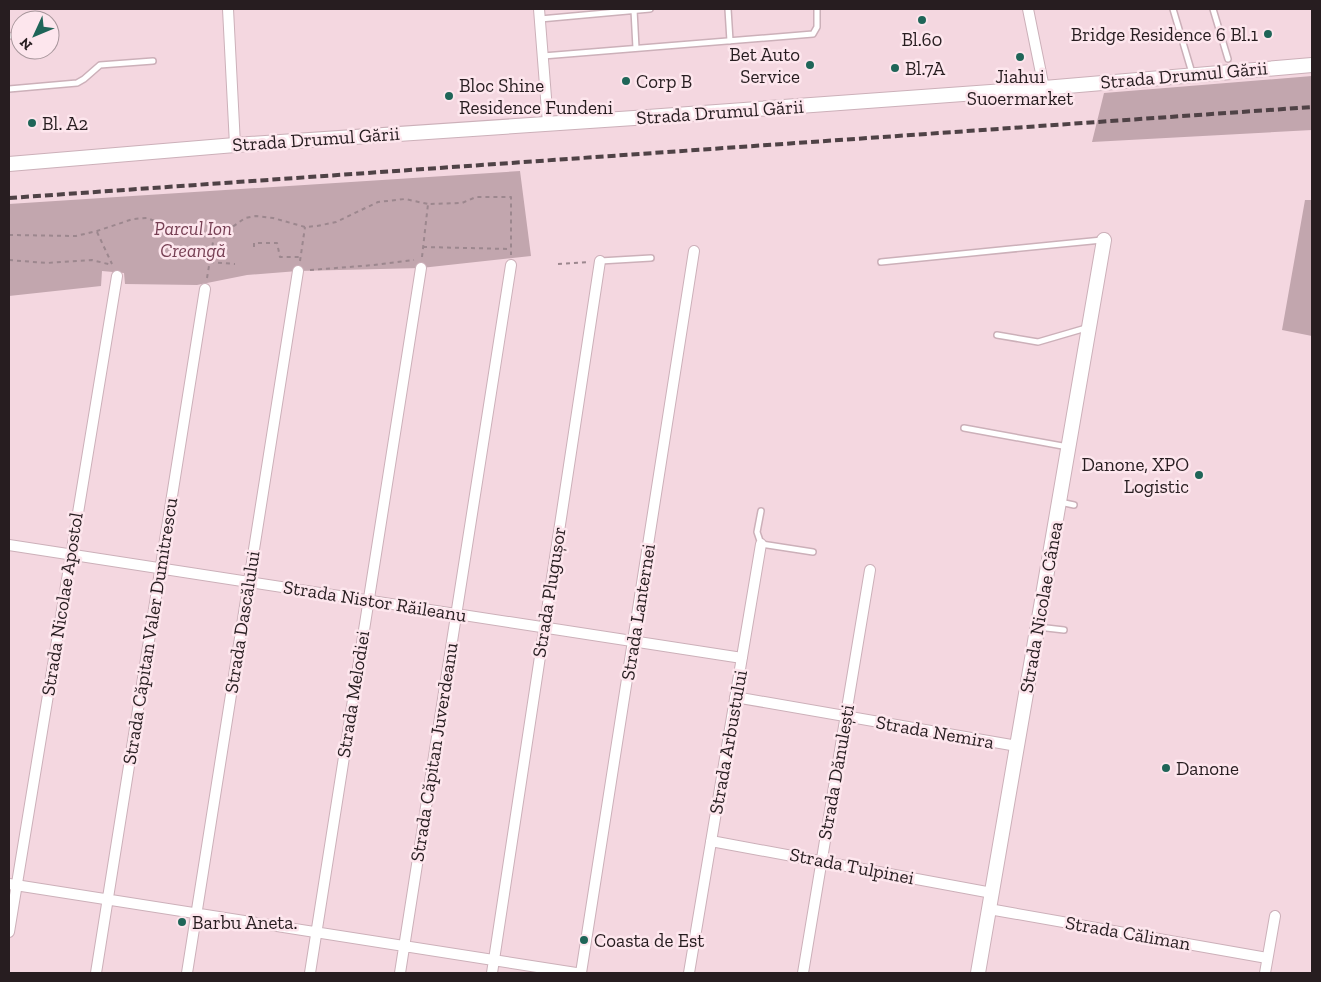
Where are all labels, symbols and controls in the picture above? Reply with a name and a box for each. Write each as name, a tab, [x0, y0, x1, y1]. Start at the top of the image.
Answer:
north arrow	[10, 10, 60, 60]
marker: Bl.60	[916, 14, 928, 26]
place label: Bridge Residence 6 Bl.1	[1071, 23, 1258, 46]
place label: Bl.60	[901, 28, 943, 51]
marker: Bridge Residence 6 Bl.1	[1262, 28, 1274, 40]
text: N	[16, 34, 36, 53]
place label: Bet Auto Service	[729, 43, 800, 88]
marker: Jiahui Suoermarket	[1014, 51, 1026, 63]
street label: Strada Drumul Gării	[1099, 56, 1269, 94]
place label: Bl.7A	[905, 57, 946, 80]
marker: Bet Auto Service	[804, 59, 816, 71]
marker: Bl.7A	[889, 62, 901, 74]
place label: Jiahui Suoermarket	[967, 65, 1073, 110]
place label: Corp B	[636, 70, 692, 93]
place label: Bloc Shine Residence Fundeni	[459, 74, 613, 119]
marker: Corp B	[620, 75, 632, 87]
marker: Bloc Shine Residence Fundeni	[443, 90, 455, 102]
street label: Strada Drumul Gării	[636, 95, 804, 129]
place label: Bl. A2	[42, 112, 88, 135]
marker: Bl. A2	[26, 117, 38, 129]
street label: Strada Drumul Gării	[232, 122, 400, 156]
park label: Parcul Ion Creangă	[154, 217, 232, 262]
place label: Danone, XPO Logistic	[1081, 453, 1189, 498]
marker: Danone, XPO Logistic	[1193, 469, 1205, 481]
street label: Strada Căpitan Valer Dumitrescu	[118, 496, 183, 766]
street label: Strada Nicolae Apostol	[36, 511, 88, 697]
street label: Strada Nicolae Cânea	[1015, 519, 1067, 695]
street label: Strada Plugușor	[527, 525, 571, 659]
street label: Strada Lanternei	[616, 542, 660, 682]
street label: Strada Dascălului	[219, 549, 265, 695]
street label: Strada Nistor Răileanu	[282, 575, 469, 627]
street label: Strada Melodiei	[332, 629, 374, 759]
street label: Strada Căpitan Juverdeanu	[405, 640, 463, 863]
street label: Strada Arbustului	[704, 668, 752, 816]
street label: Strada Dănulești	[813, 703, 859, 841]
street label: Strada Nemira	[874, 710, 996, 754]
place label: Danone	[1176, 757, 1239, 780]
marker: Danone	[1160, 762, 1172, 774]
street label: Strada Tulpinei	[788, 843, 916, 889]
place label: Barbu Aneta.	[192, 911, 298, 934]
street label: Strada Căliman	[1064, 911, 1192, 955]
marker: Barbu Aneta.	[176, 916, 188, 928]
place label: Coasta de Est	[594, 929, 704, 952]
marker: Coasta de Est	[578, 934, 590, 946]

